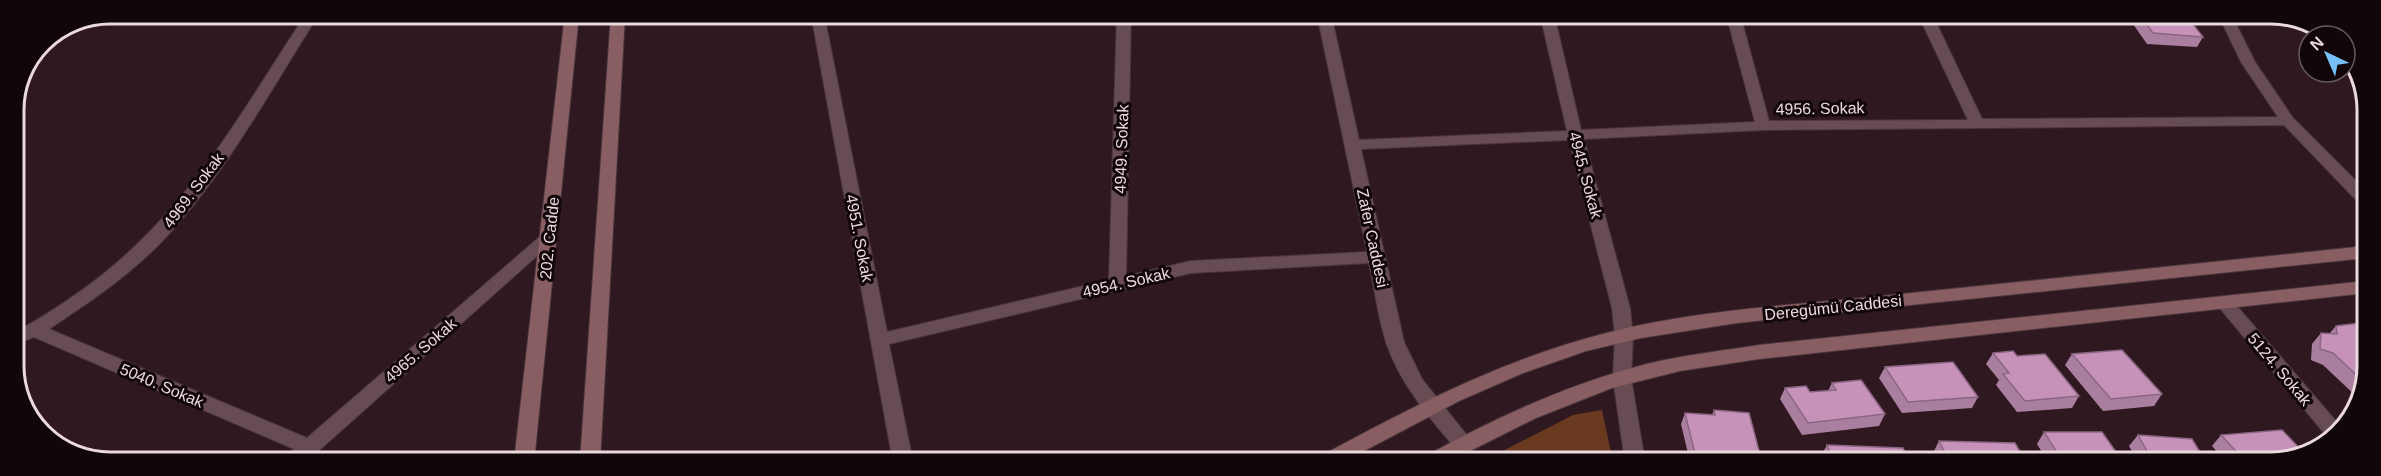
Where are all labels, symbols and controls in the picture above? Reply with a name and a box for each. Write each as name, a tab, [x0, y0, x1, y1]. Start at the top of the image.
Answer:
north arrow	[2297, 24, 2357, 84]
text: N	[2307, 33, 2327, 54]
street label: 4956. Sokak	[1775, 99, 1866, 118]
street label: 4949. Sokak	[1111, 103, 1132, 194]
street label: 4945. Sokak	[1566, 130, 1605, 221]
street label: 4969. Sokak	[160, 149, 228, 231]
street label: Zafer Caddesi	[1354, 187, 1391, 289]
street label: 4951. Sokak	[843, 193, 877, 284]
street label: 202. Cadde	[537, 196, 562, 280]
street label: 4954. Sokak	[1081, 264, 1172, 301]
street label: Deregümü Caddesi	[1764, 292, 1902, 323]
street label: 4965. Sokak	[381, 314, 460, 386]
street label: 5124. Sokak	[2245, 330, 2315, 410]
street label: 5040. Sokak	[118, 360, 207, 411]

